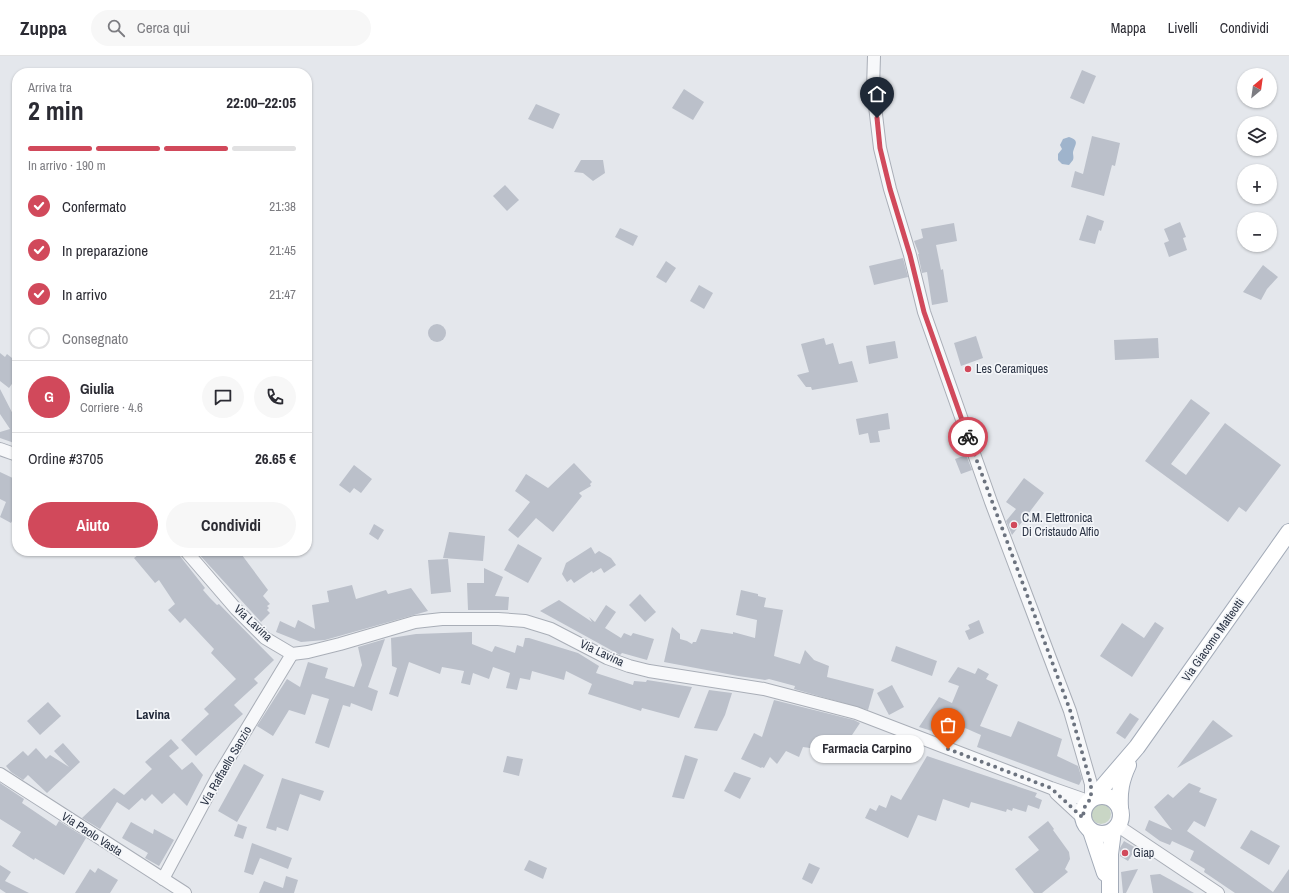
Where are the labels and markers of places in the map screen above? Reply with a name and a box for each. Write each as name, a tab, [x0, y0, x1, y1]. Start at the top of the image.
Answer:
pin	[860, 77, 894, 118]
place label: Les Ceramiques	[976, 361, 1048, 377]
marker: Les Ceramiques	[963, 364, 973, 374]
place label: C.M. Elettronica Di Cristaudo Alfio	[1022, 510, 1099, 540]
marker: C.M. Elettronica Di Cristaudo Alfio	[1009, 520, 1019, 530]
pin	[931, 708, 965, 749]
callout: Farmacia Carpino	[810, 735, 924, 763]
place label: Giap	[1133, 845, 1154, 861]
marker: Giap	[1120, 848, 1130, 858]

